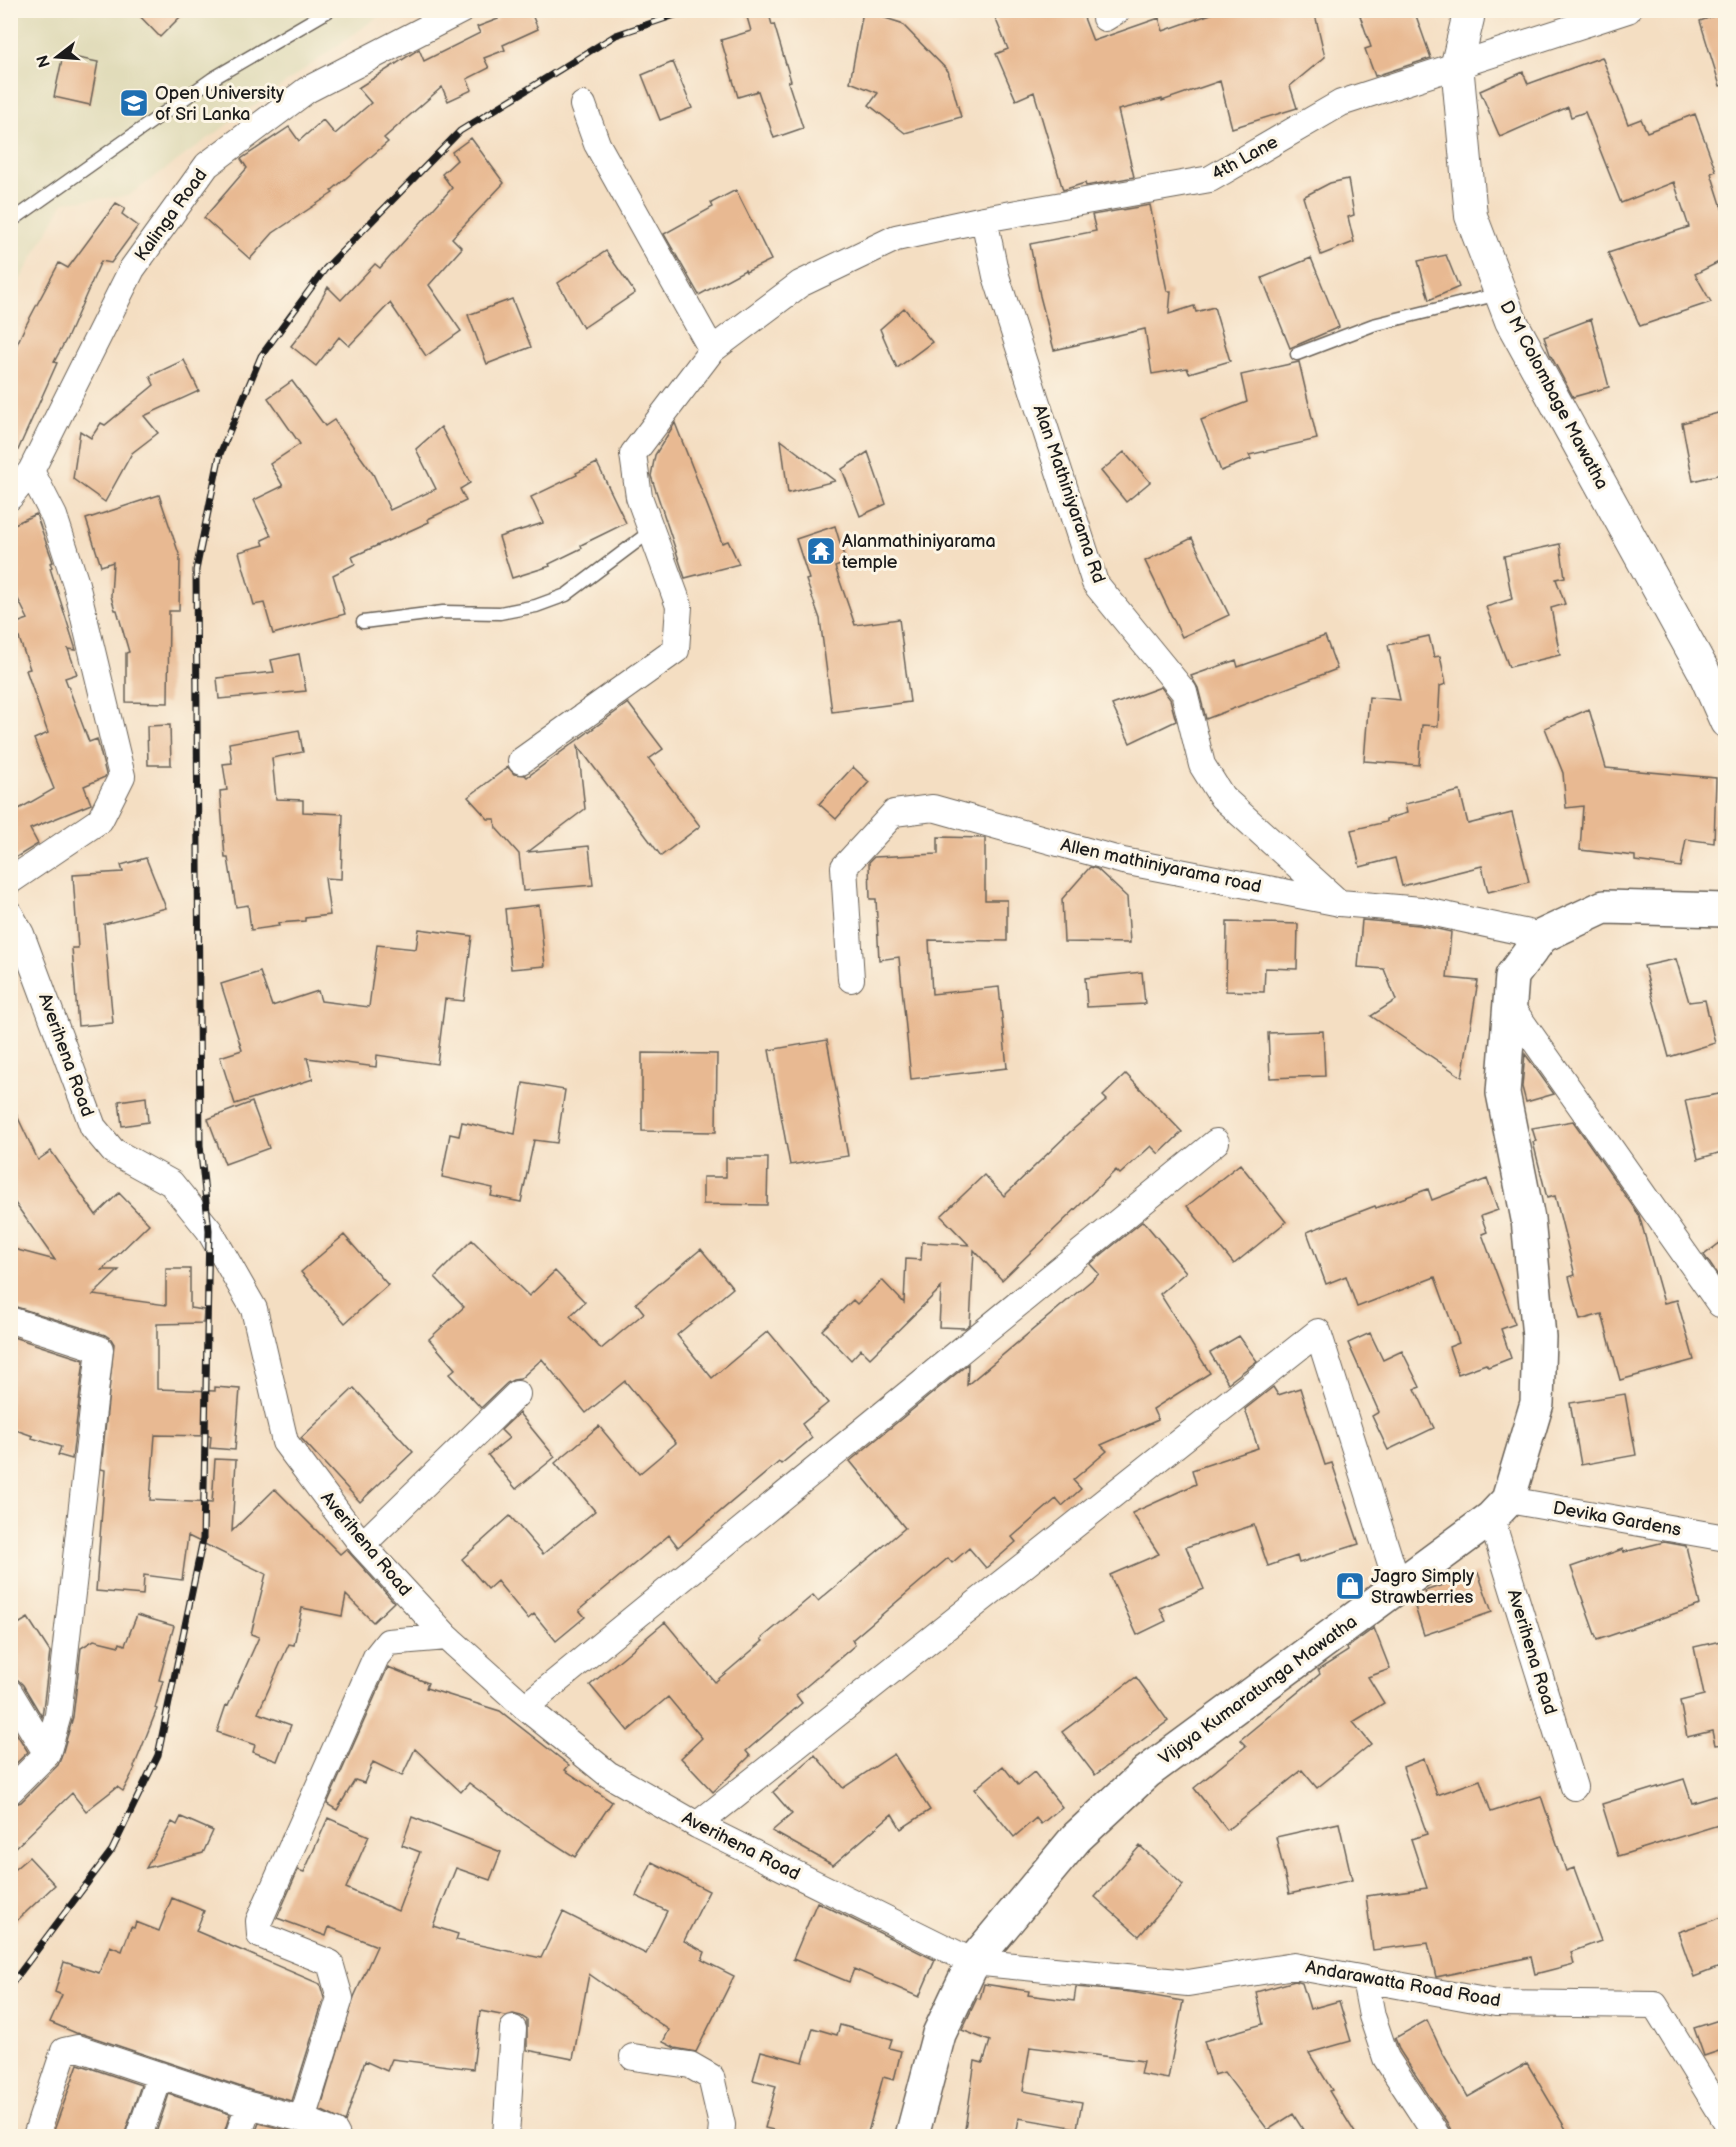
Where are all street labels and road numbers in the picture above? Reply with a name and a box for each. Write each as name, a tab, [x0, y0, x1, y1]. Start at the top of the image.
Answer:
street label: 4th Lane	[1208, 131, 1282, 185]
street label: Kalinga Road	[130, 165, 212, 265]
street label: D M Colombage Mawatha	[1495, 297, 1613, 493]
street label: Alan Mathiniyarama Rd	[1029, 402, 1109, 586]
street label: Allen mathiniyarama road	[1059, 834, 1263, 898]
street label: Averihena Road	[34, 990, 98, 1120]
street label: Averihena Road	[316, 1488, 416, 1600]
street label: Devika Gardens	[1551, 1497, 1683, 1541]
street label: Averihena Road	[1503, 1587, 1561, 1717]
street label: Vijaya Kumaratunga Mawatha	[1155, 1611, 1361, 1769]
street label: Averihena Road	[678, 1807, 804, 1885]
street label: Andarawatta Road Road	[1304, 1957, 1502, 2011]

